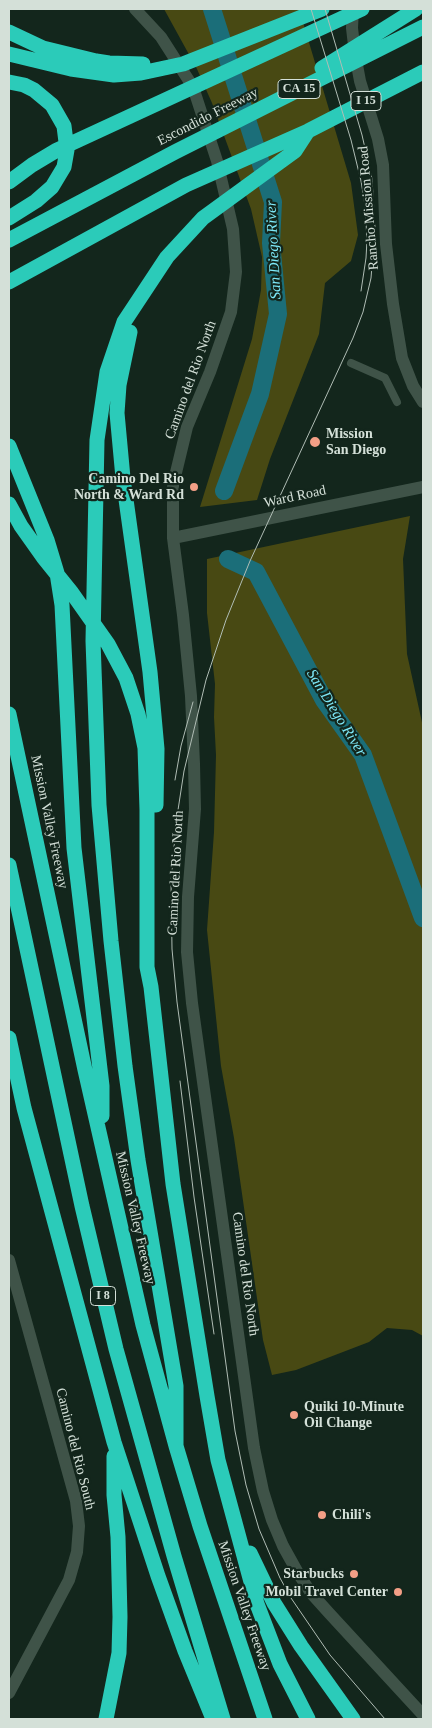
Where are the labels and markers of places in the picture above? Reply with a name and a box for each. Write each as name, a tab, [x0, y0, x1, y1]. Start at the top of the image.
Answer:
place label: Mission San Diego	[326, 426, 386, 458]
marker: Mission San Diego	[308, 435, 322, 449]
place label: Camino Del Rio North & Ward Rd	[74, 471, 184, 504]
marker: Camino Del Rio North & Ward Rd	[188, 481, 200, 493]
place label: Quiki 10-Minute Oil Change	[304, 1399, 404, 1431]
marker: Quiki 10-Minute Oil Change	[288, 1409, 300, 1421]
place label: Chili's	[332, 1507, 371, 1523]
marker: Chili's	[316, 1509, 328, 1521]
place label: Starbucks	[283, 1566, 344, 1582]
marker: Starbucks	[348, 1568, 360, 1580]
place label: Mobil Travel Center	[265, 1584, 388, 1600]
marker: Mobil Travel Center	[392, 1586, 404, 1598]

